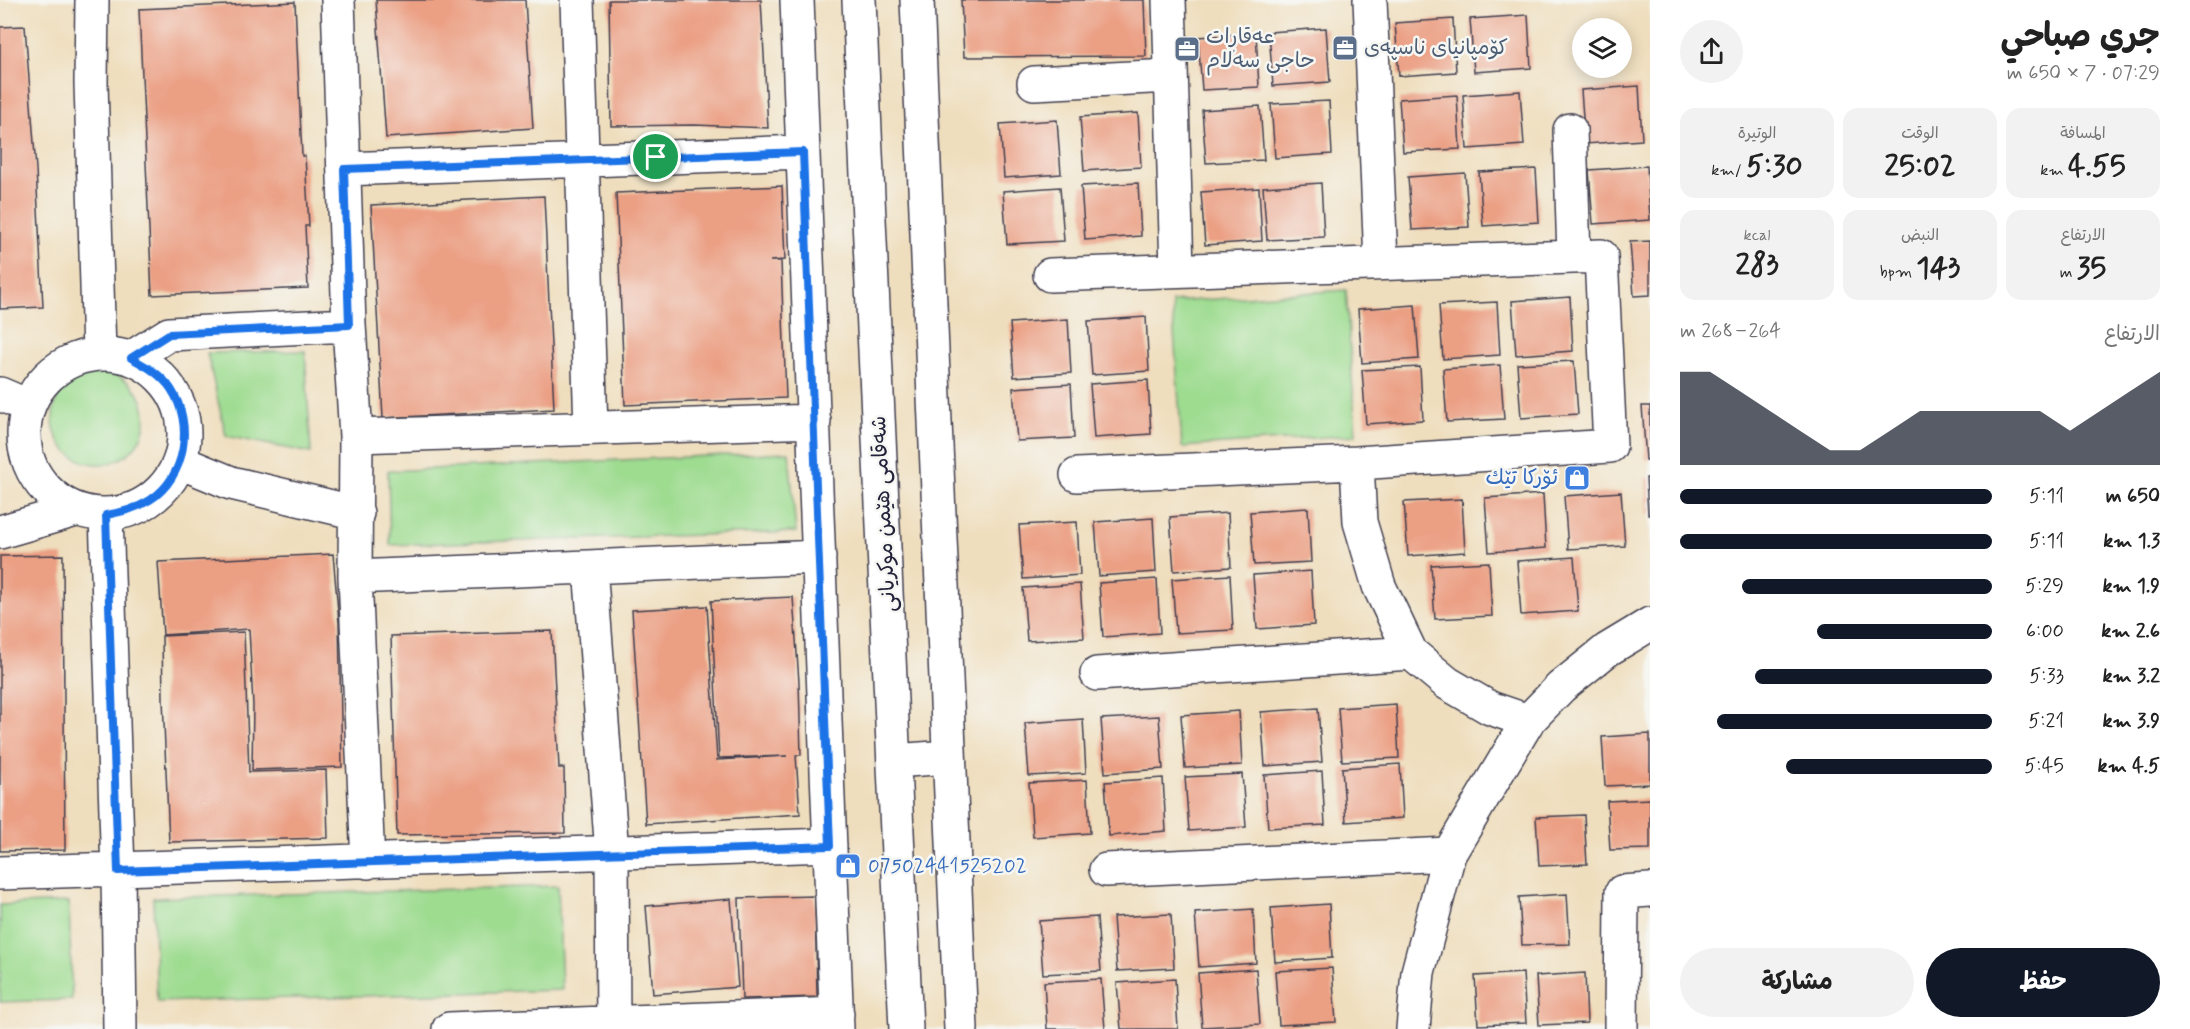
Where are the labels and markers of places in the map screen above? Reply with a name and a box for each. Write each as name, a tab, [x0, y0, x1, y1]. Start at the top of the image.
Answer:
place label: عەقاڕات حاجی سەلام	[1206, 23, 1315, 76]
office icon: کۆمپانیای ناسپەی	[1330, 33, 1360, 63]
office icon: عەقاڕات حاجی سەلام	[1172, 34, 1202, 64]
place label: کۆمپانیای ناسپەی	[1364, 34, 1508, 62]
pin	[630, 131, 681, 182]
shop icon: ئۆركا تێك	[1562, 463, 1592, 493]
place label: ئۆركا تێك	[1486, 464, 1558, 492]
shop icon: 07502441525202	[833, 851, 863, 881]
place label: 07502441525202	[868, 852, 1027, 880]

